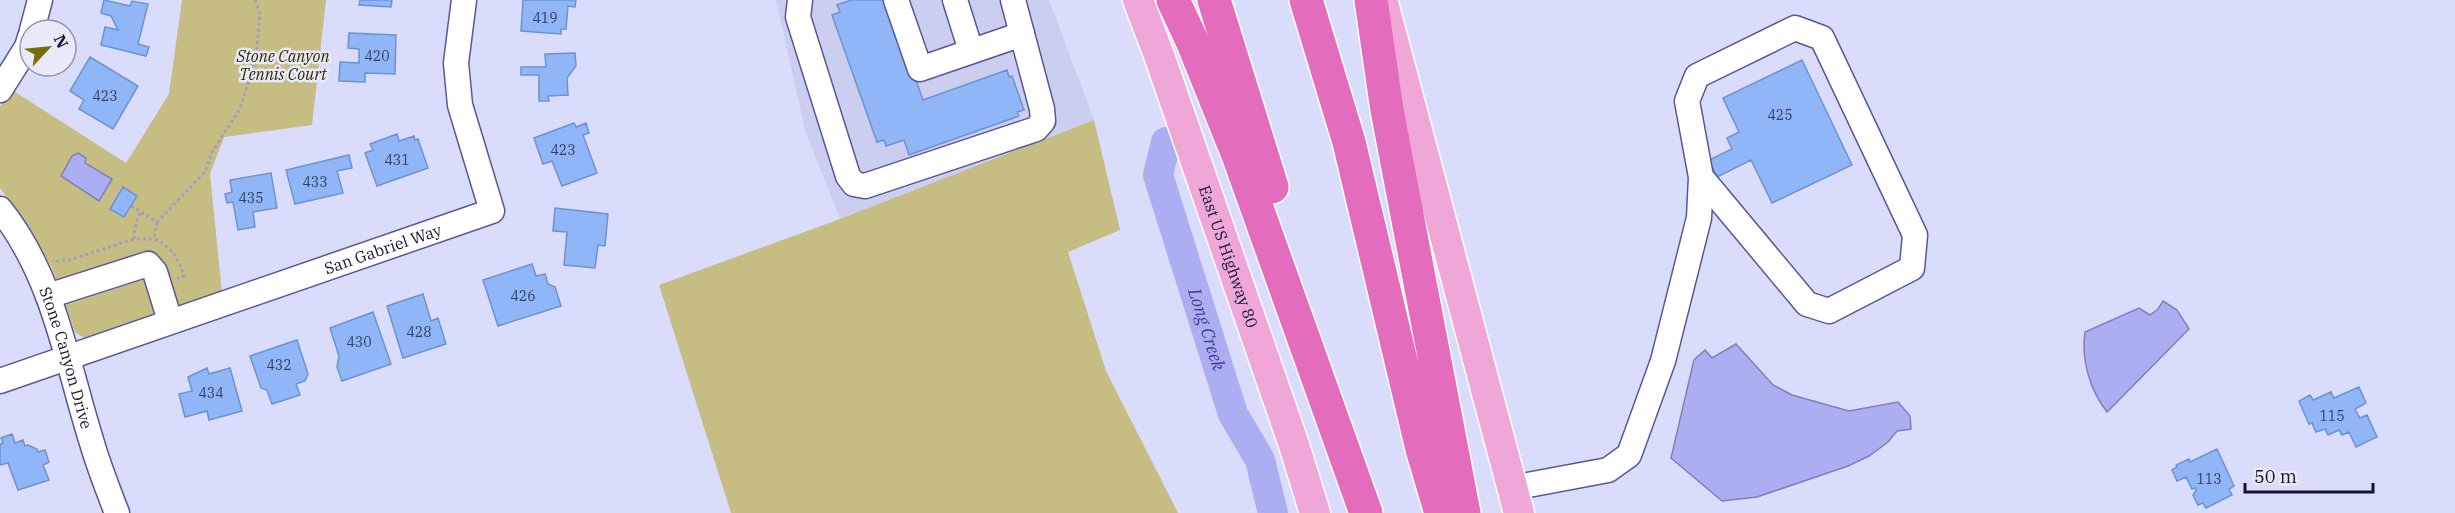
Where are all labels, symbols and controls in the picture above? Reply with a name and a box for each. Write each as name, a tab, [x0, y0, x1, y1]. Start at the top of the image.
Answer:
house number: 419	[532, 9, 558, 27]
north arrow	[18, 18, 78, 78]
text: N	[50, 31, 73, 51]
park label: Stone Canyon Tennis Court	[235, 46, 330, 84]
house number: 420	[364, 47, 390, 65]
house number: 423	[92, 87, 118, 105]
house number: 425	[1767, 106, 1793, 124]
house number: 423	[550, 141, 576, 159]
house number: 431	[384, 151, 410, 169]
house number: 433	[302, 173, 328, 191]
street label: East US Highway 80	[1195, 182, 1263, 330]
house number: 435	[238, 189, 264, 207]
street label: San Gabriel Way	[321, 219, 445, 278]
street label: Stone Canyon Drive	[35, 284, 97, 431]
water label: Long Creek	[1183, 285, 1231, 374]
house number: 426	[510, 287, 536, 305]
house number: 428	[406, 323, 432, 341]
house number: 430	[346, 333, 372, 351]
house number: 432	[266, 356, 292, 374]
house number: 434	[198, 384, 224, 402]
house number: 115	[2319, 407, 2345, 425]
scale bar	[2245, 456, 2372, 494]
text: 50 m	[2254, 465, 2297, 488]
house number: 113	[2196, 470, 2222, 488]

